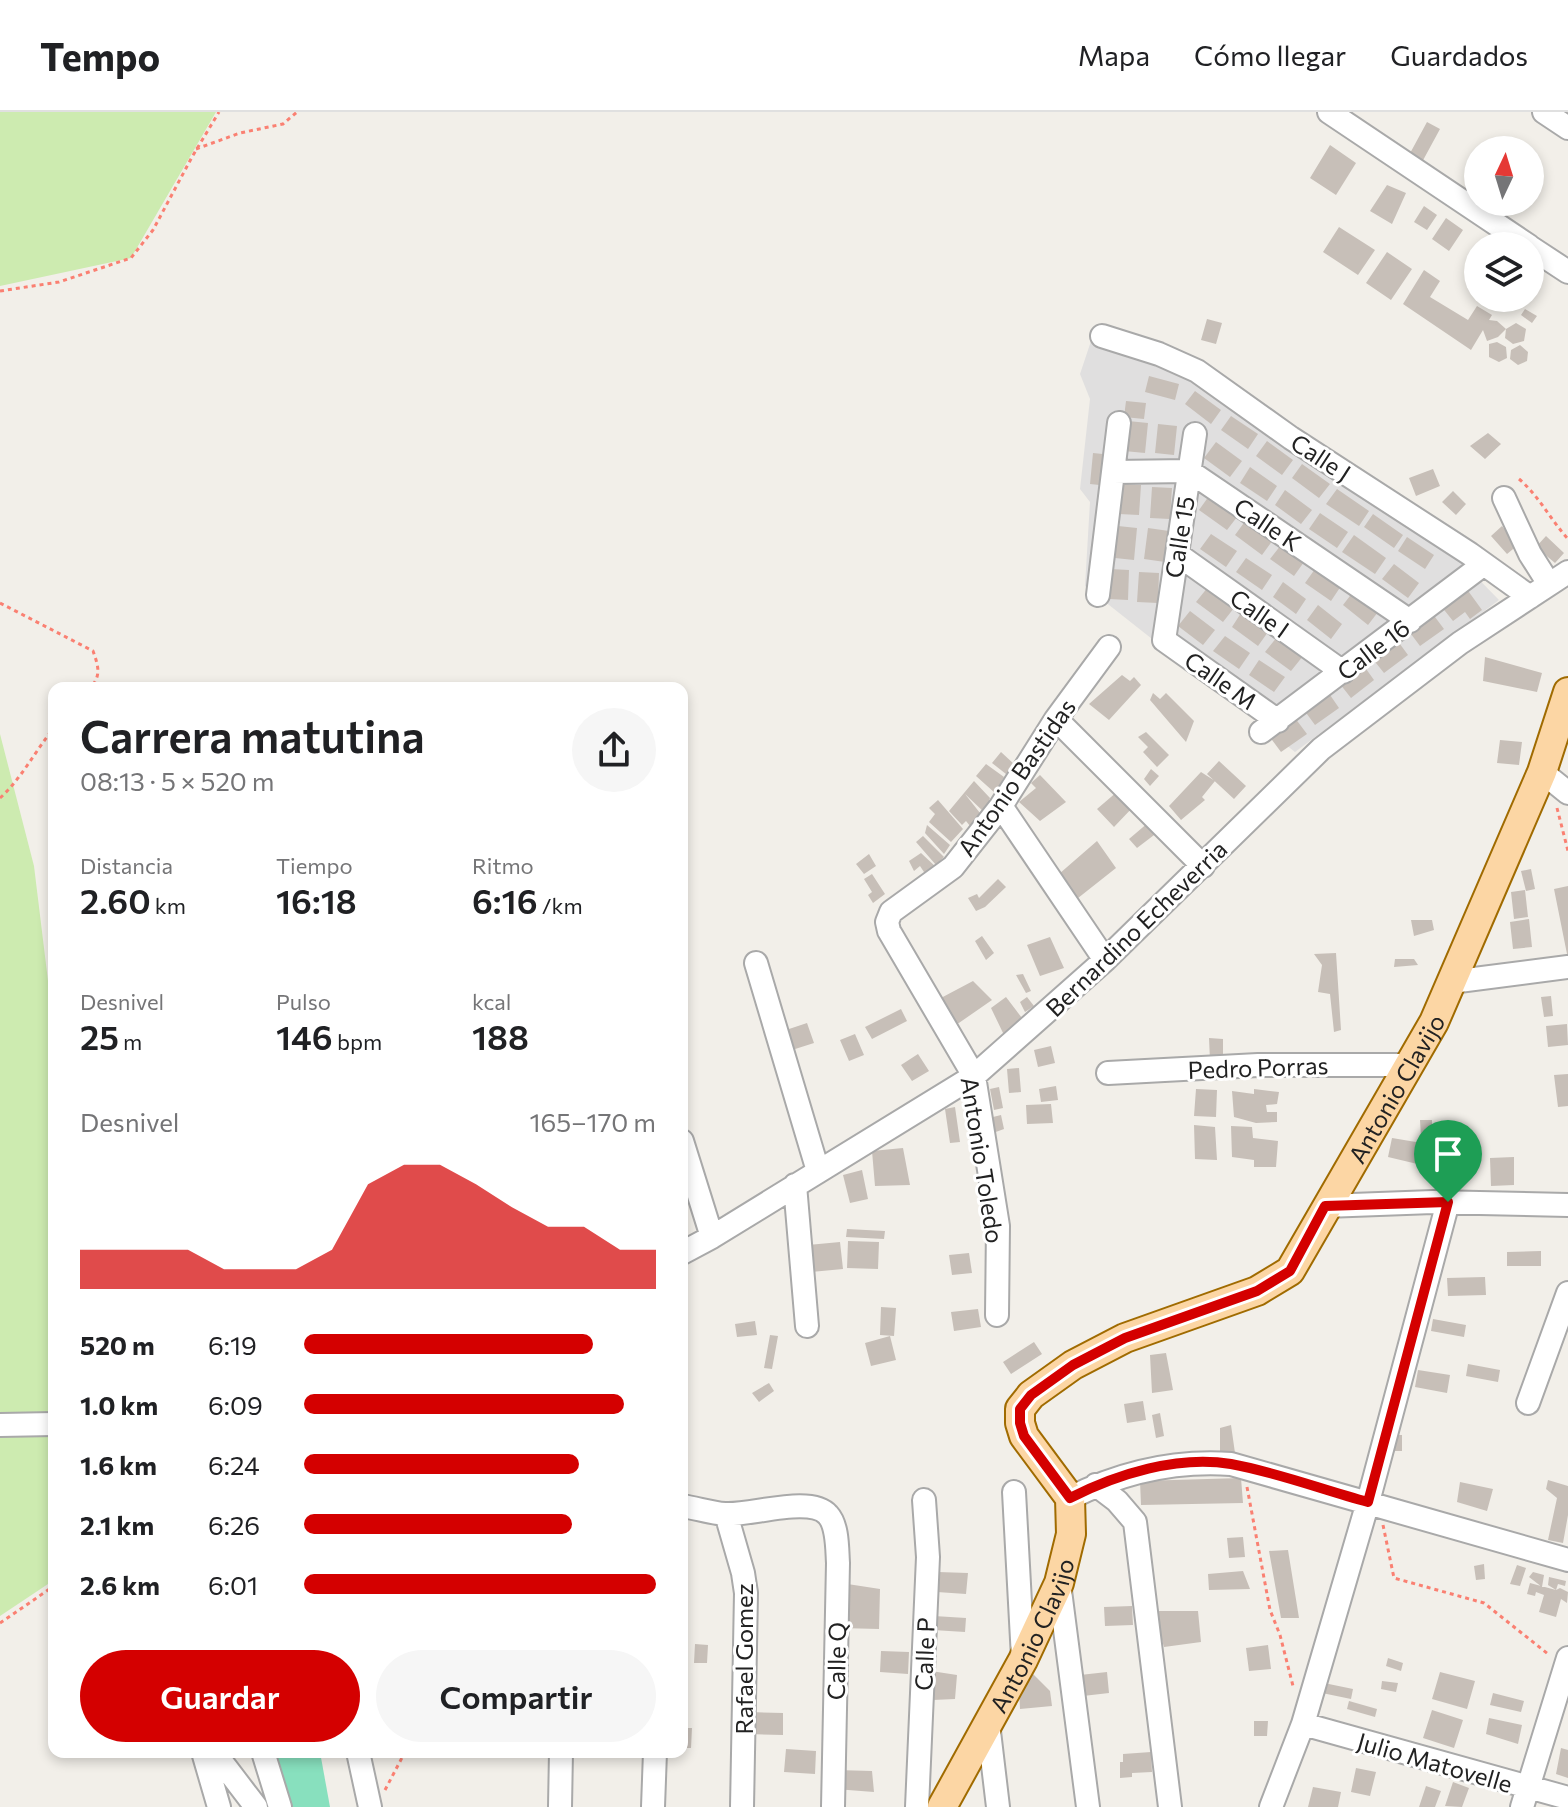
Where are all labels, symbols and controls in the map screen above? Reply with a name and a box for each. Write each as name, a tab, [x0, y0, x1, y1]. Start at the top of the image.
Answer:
text: Tempo	[40, 32, 160, 79]
text: Mapa	[1078, 38, 1150, 72]
text: Cómo llegar	[1194, 38, 1346, 72]
text: Guardados	[1390, 38, 1528, 72]
north arrow	[1464, 136, 1544, 216]
map controls	[1464, 136, 1544, 312]
button: layers	[1464, 232, 1544, 312]
street label: Calle J	[1286, 427, 1356, 487]
street label: Calle K	[1229, 491, 1307, 557]
street label: Calle 15	[1158, 494, 1200, 580]
street label: Calle I	[1225, 582, 1295, 644]
street label: Calle 16	[1331, 612, 1415, 686]
street label: Calle M	[1179, 645, 1263, 715]
street label: Antonio Bastidas	[951, 693, 1081, 861]
text: Carrera matutina	[80, 708, 425, 762]
button: share	[572, 708, 656, 792]
text: 08:13 · 5 × 520 m	[80, 765, 274, 796]
street label: Bernardino Echeverria	[1039, 834, 1233, 1022]
text: Distancia	[80, 852, 173, 879]
text: Tiempo	[276, 852, 353, 879]
text: Ritmo	[472, 852, 534, 879]
text: 2.60	[80, 879, 151, 921]
text: 16:18	[276, 879, 357, 921]
text: 6:16	[472, 879, 538, 921]
text: km	[151, 892, 186, 919]
text: /km	[538, 892, 583, 919]
text: Desnivel	[80, 988, 164, 1015]
text: Pulso	[276, 988, 331, 1015]
text: kcal	[472, 988, 511, 1015]
street label: Antonio Clavijo	[1341, 1009, 1450, 1168]
text: 25	[80, 1015, 119, 1057]
text: 146	[276, 1015, 333, 1057]
text: 188	[472, 1015, 529, 1057]
text: m	[119, 1028, 142, 1055]
text: bpm	[333, 1028, 382, 1055]
street label: Pedro Porras	[1187, 1050, 1329, 1084]
street label: Antonio Toledo	[956, 1075, 1010, 1245]
text: Desnivel	[80, 1106, 179, 1137]
text: 165–170 m	[529, 1106, 656, 1137]
pin	[1414, 1120, 1482, 1202]
icon: arrive	[1426, 1132, 1470, 1176]
text: 520 m	[80, 1329, 155, 1360]
text: 6:19	[208, 1329, 257, 1360]
text: 1.0 km	[80, 1389, 158, 1420]
text: 6:09	[208, 1389, 263, 1420]
text: 1.6 km	[80, 1449, 157, 1480]
text: 6:24	[208, 1449, 260, 1480]
text: 2.1 km	[80, 1509, 154, 1540]
text: 6:26	[208, 1509, 260, 1540]
street label: Antonio Clavijo	[983, 1556, 1079, 1717]
text: 2.6 km	[80, 1569, 160, 1600]
text: 6:01	[208, 1569, 258, 1600]
street label: Rafael Gomez	[729, 1583, 758, 1735]
street label: Calle P	[908, 1617, 940, 1691]
street label: Calle Q	[821, 1622, 851, 1700]
button: Guardar	[80, 1650, 360, 1742]
button: Compartir	[376, 1650, 656, 1742]
street label: Julio Matovelle	[1354, 1726, 1516, 1798]

